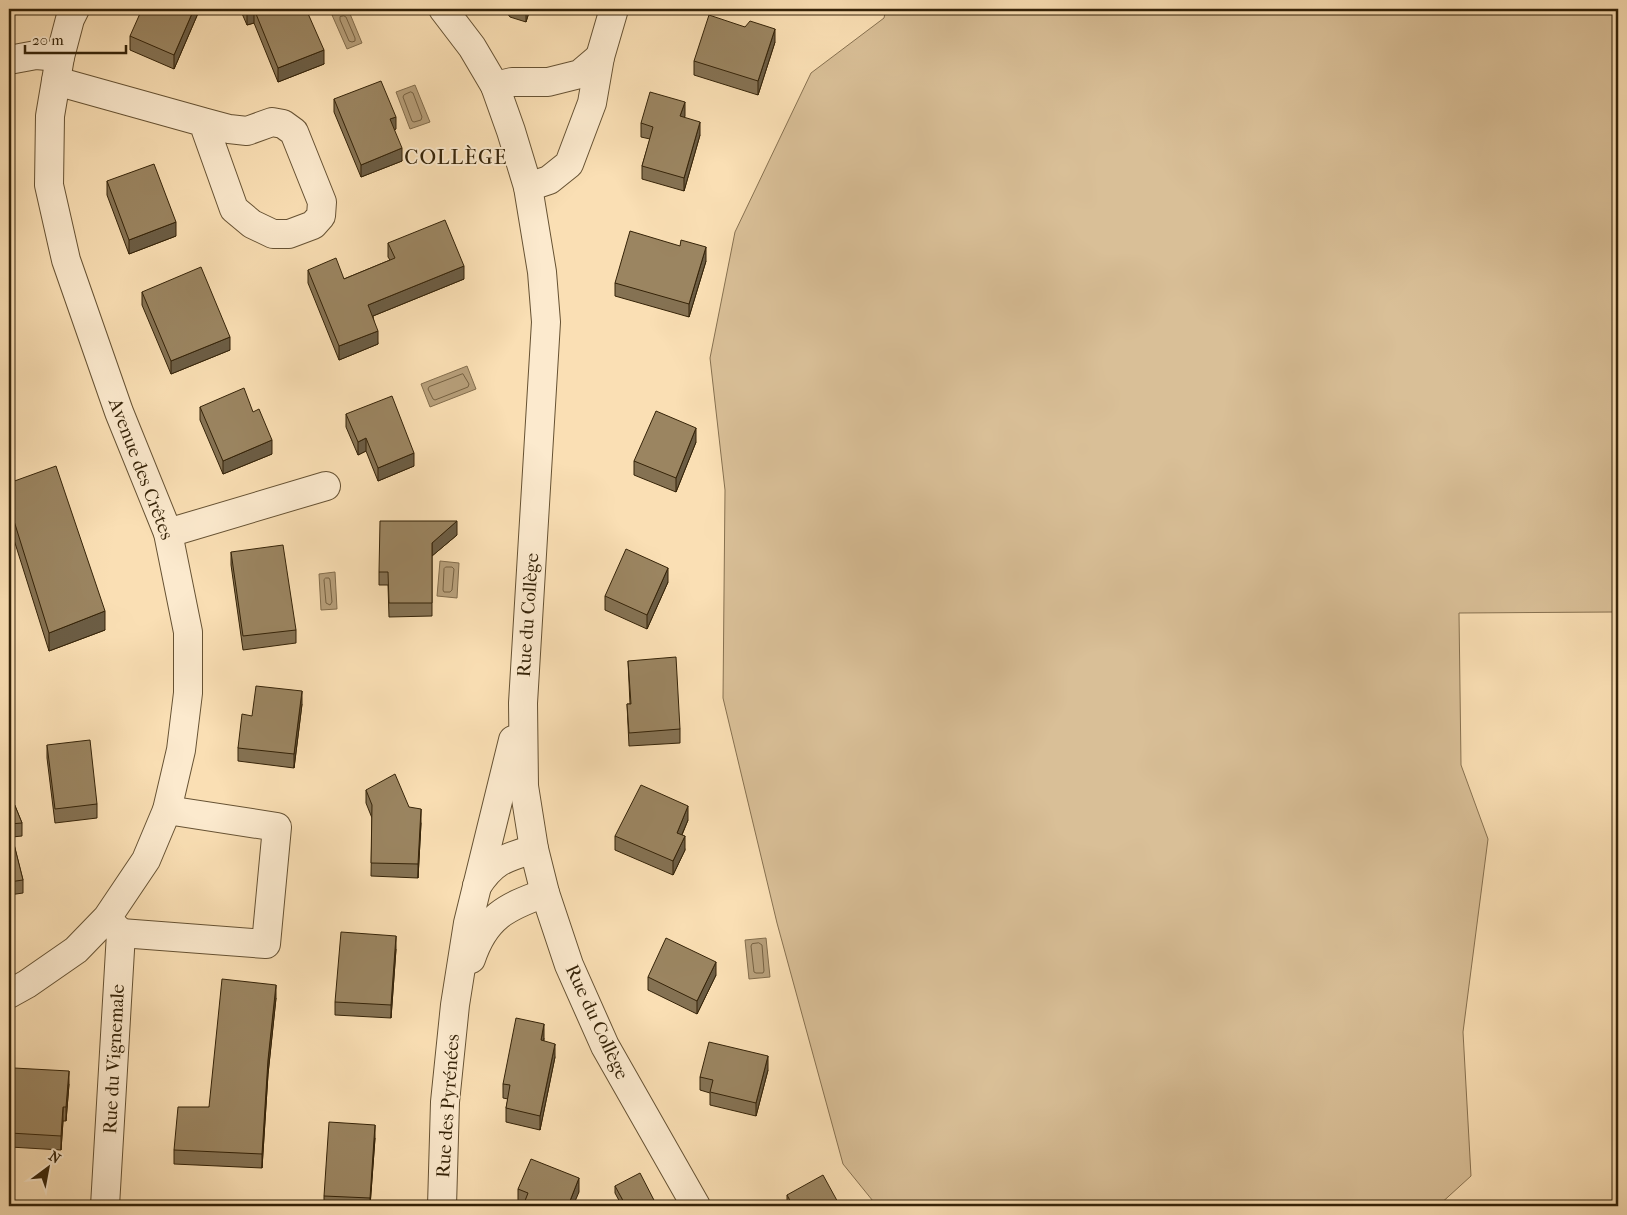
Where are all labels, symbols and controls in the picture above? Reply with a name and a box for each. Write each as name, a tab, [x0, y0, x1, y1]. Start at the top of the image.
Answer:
scale bar	[25, 22, 126, 54]
text: 20 m	[32, 31, 64, 49]
district label: COLLÈGE	[404, 145, 508, 169]
street label: Avenue des Crêtes	[104, 394, 178, 543]
street label: Rue du Collège	[513, 552, 543, 678]
street label: Rue du Collège	[561, 961, 633, 1083]
street label: Rue du Vignemale	[99, 983, 129, 1135]
street label: Rue des Pyrénées	[432, 1033, 464, 1179]
north arrow	[22, 1142, 72, 1192]
text: N	[46, 1147, 64, 1168]

